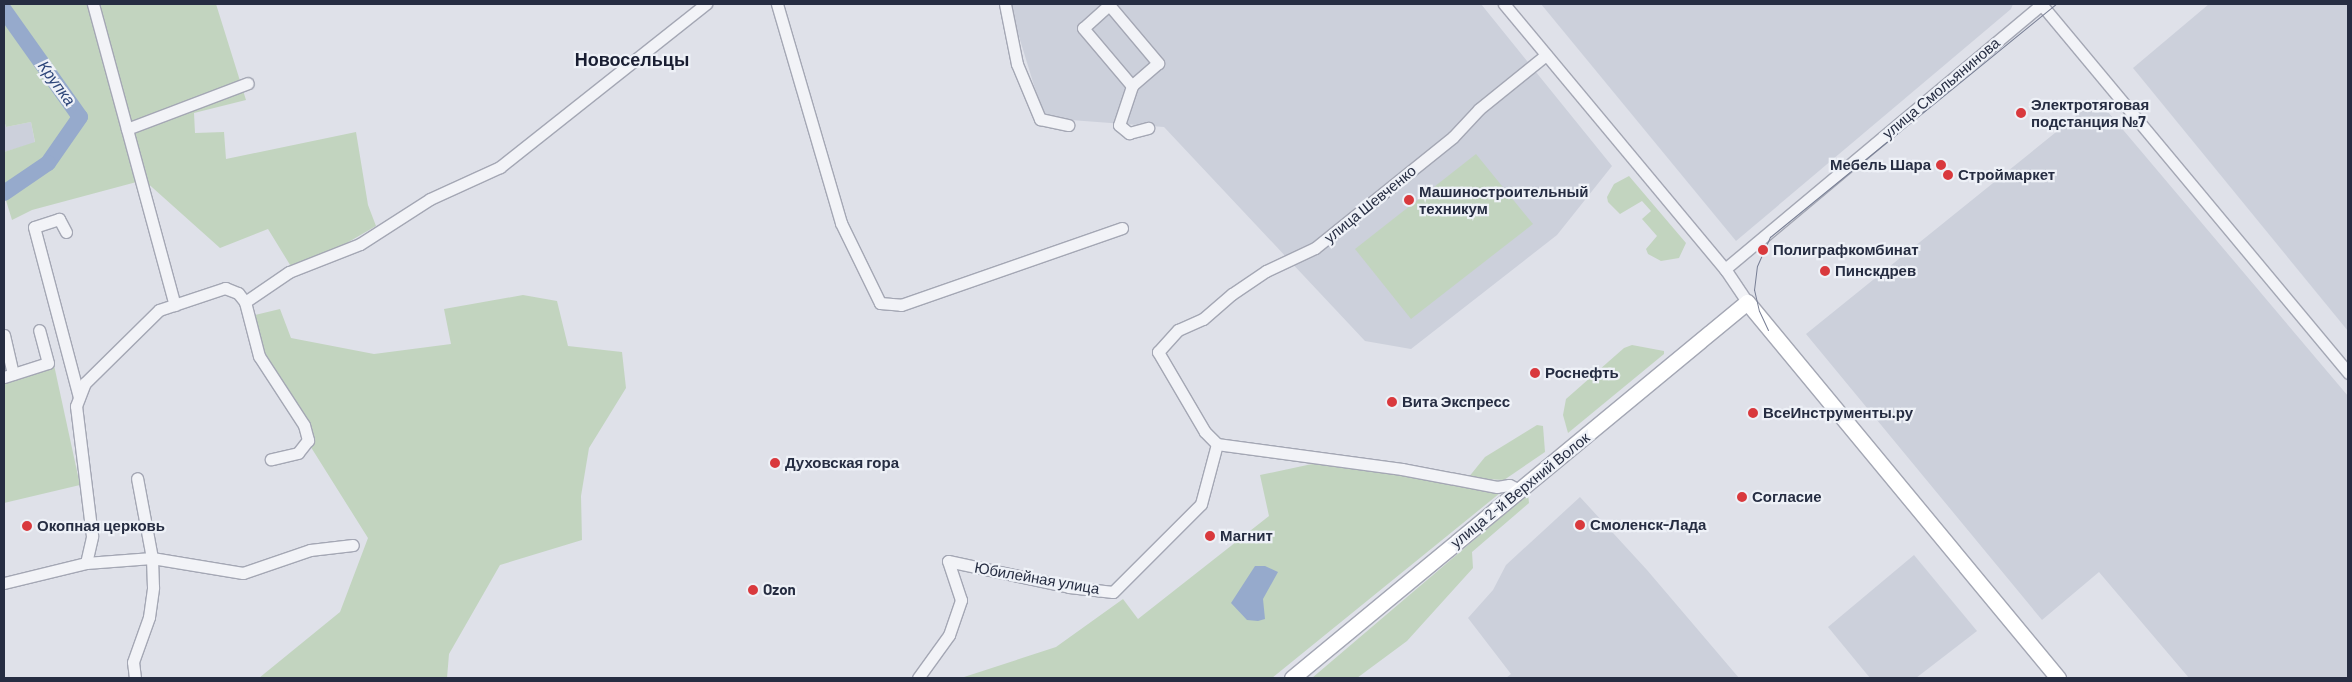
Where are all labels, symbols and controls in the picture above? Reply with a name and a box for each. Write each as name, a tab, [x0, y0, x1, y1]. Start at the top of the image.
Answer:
street label: улица Смольянинова	[1879, 34, 2003, 142]
district label: Новосельцы	[575, 48, 689, 70]
water label: Крупка	[34, 57, 80, 109]
place label: Электротяговая подстанция №7	[2031, 95, 2149, 130]
marker: Электротяговая подстанция №7	[2015, 107, 2027, 119]
place label: Мебель Шара	[1830, 156, 1931, 174]
marker: Мебель Шара	[1935, 159, 1947, 171]
street label: улица Шевченко	[1320, 161, 1420, 247]
place label: Строймаркет	[1958, 166, 2055, 184]
marker: Строймаркет	[1942, 169, 1954, 181]
place label: Машиностроительный техникум	[1419, 182, 1589, 217]
marker: Машиностроительный техникум	[1403, 194, 1415, 206]
place label: Полиграфкомбинат	[1773, 241, 1919, 259]
marker: Полиграфкомбинат	[1757, 244, 1769, 256]
place label: Пинскдрев	[1835, 262, 1916, 280]
marker: Пинскдрев	[1819, 265, 1831, 277]
place label: Роснефть	[1545, 364, 1619, 382]
marker: Роснефть	[1529, 367, 1541, 379]
place label: Вита Экспресс	[1402, 393, 1510, 411]
marker: Вита Экспресс	[1386, 396, 1398, 408]
place label: ВсеИнструменты.ру	[1763, 404, 1913, 422]
marker: ВсеИнструменты.ру	[1747, 407, 1759, 419]
street label: улица 2-й Верхний Волок	[1447, 428, 1593, 552]
place label: Духовская гора	[785, 454, 899, 472]
marker: Духовская гора	[769, 457, 781, 469]
place label: Согласие	[1752, 488, 1822, 506]
marker: Согласие	[1736, 491, 1748, 503]
place label: Смоленск-Лада	[1590, 516, 1706, 534]
place label: Окопная церковь	[37, 517, 165, 535]
marker: Смоленск-Лада	[1574, 519, 1586, 531]
marker: Окопная церковь	[21, 520, 33, 532]
place label: Магнит	[1220, 527, 1273, 545]
marker: Магнит	[1204, 530, 1216, 542]
street label: Юбилейная улица	[973, 558, 1101, 598]
place label: Ozon	[763, 581, 796, 599]
marker: Ozon	[747, 584, 759, 596]

